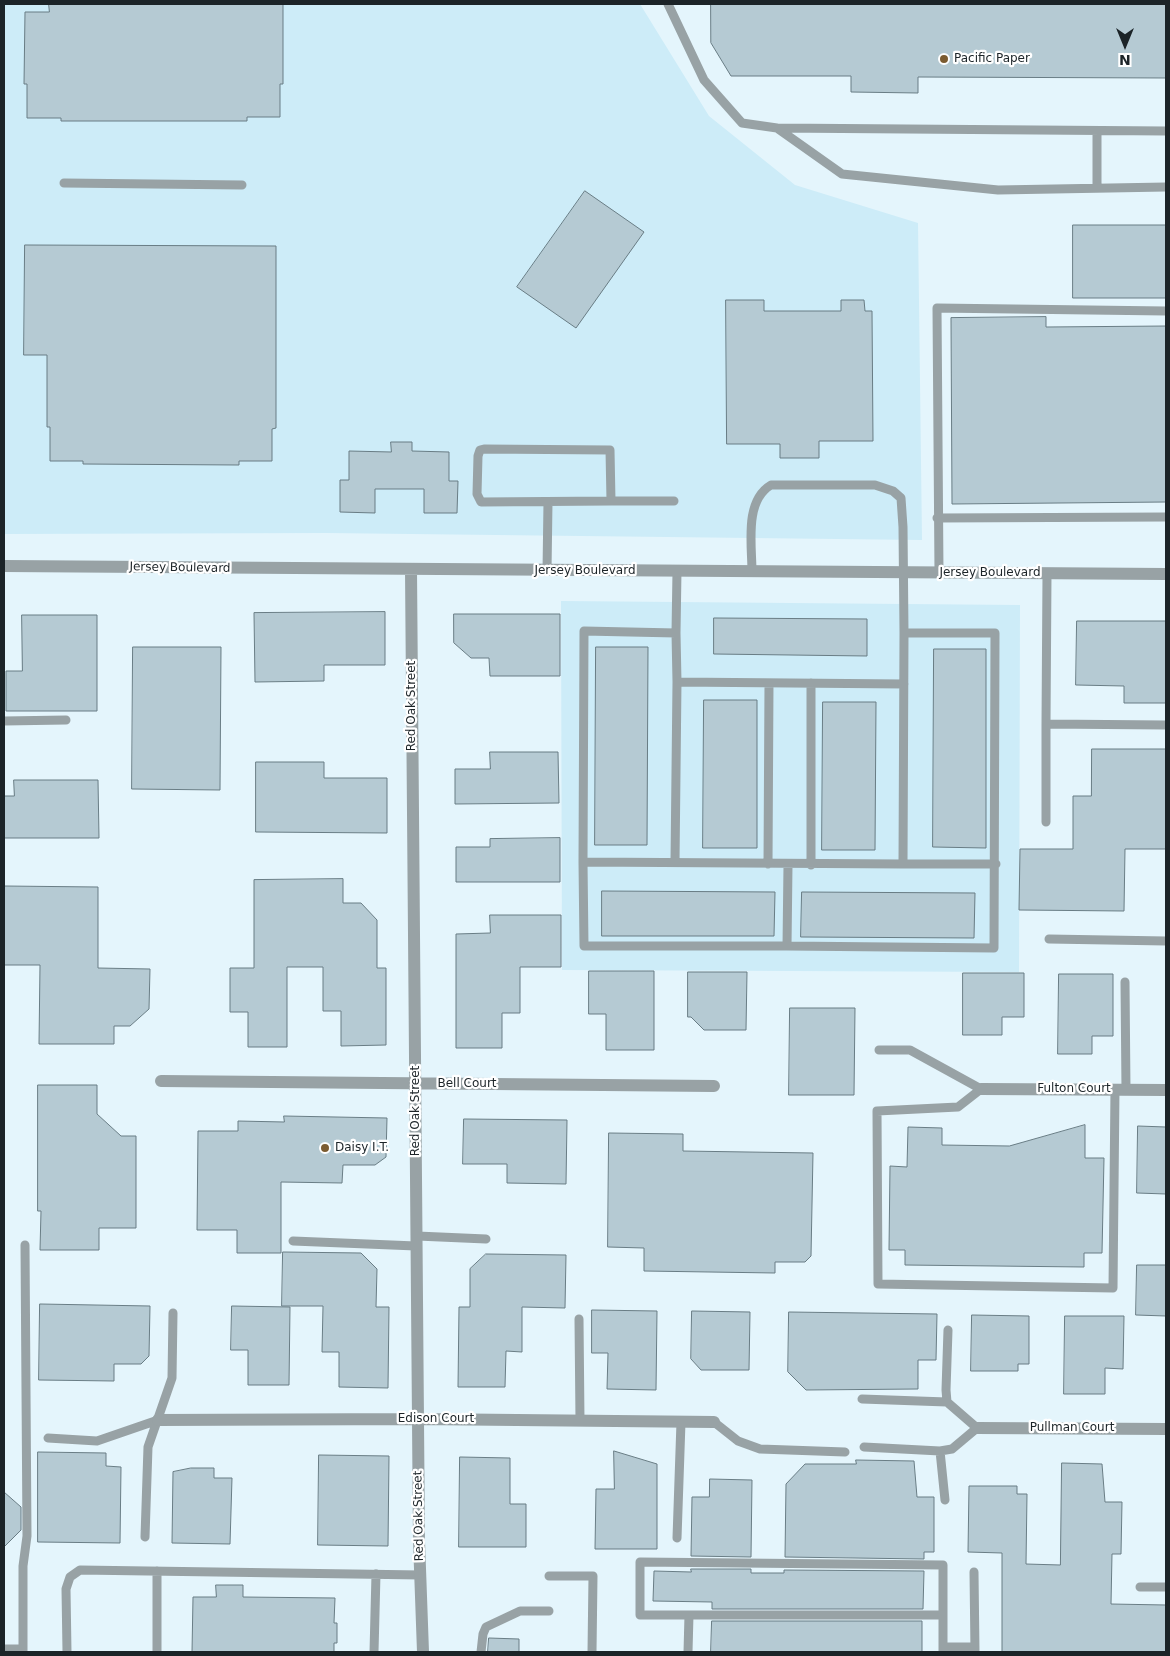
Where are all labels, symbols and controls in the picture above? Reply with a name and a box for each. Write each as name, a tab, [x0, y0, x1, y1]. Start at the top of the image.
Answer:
north arrow	[1100, 20, 1150, 70]
place label: Pacific Paper	[954, 52, 1030, 66]
text: N	[1119, 52, 1131, 68]
marker: Pacific Paper	[938, 53, 950, 65]
street label: Jersey Boulevard	[129, 560, 231, 576]
street label: Jersey Boulevard	[534, 564, 636, 578]
street label: Jersey Boulevard	[939, 566, 1041, 580]
street label: Red Oak Street	[405, 661, 419, 751]
street label: Red Oak Street	[409, 1066, 423, 1156]
street label: Bell Court	[437, 1077, 497, 1091]
street label: Fulton Court	[1037, 1082, 1111, 1096]
place label: Daisy I.T.	[335, 1141, 389, 1155]
marker: Daisy I.T.	[319, 1142, 331, 1154]
street label: Edison Court	[398, 1412, 474, 1426]
street label: Pullman Court	[1030, 1421, 1114, 1435]
street label: Red Oak Street	[411, 1471, 427, 1561]

